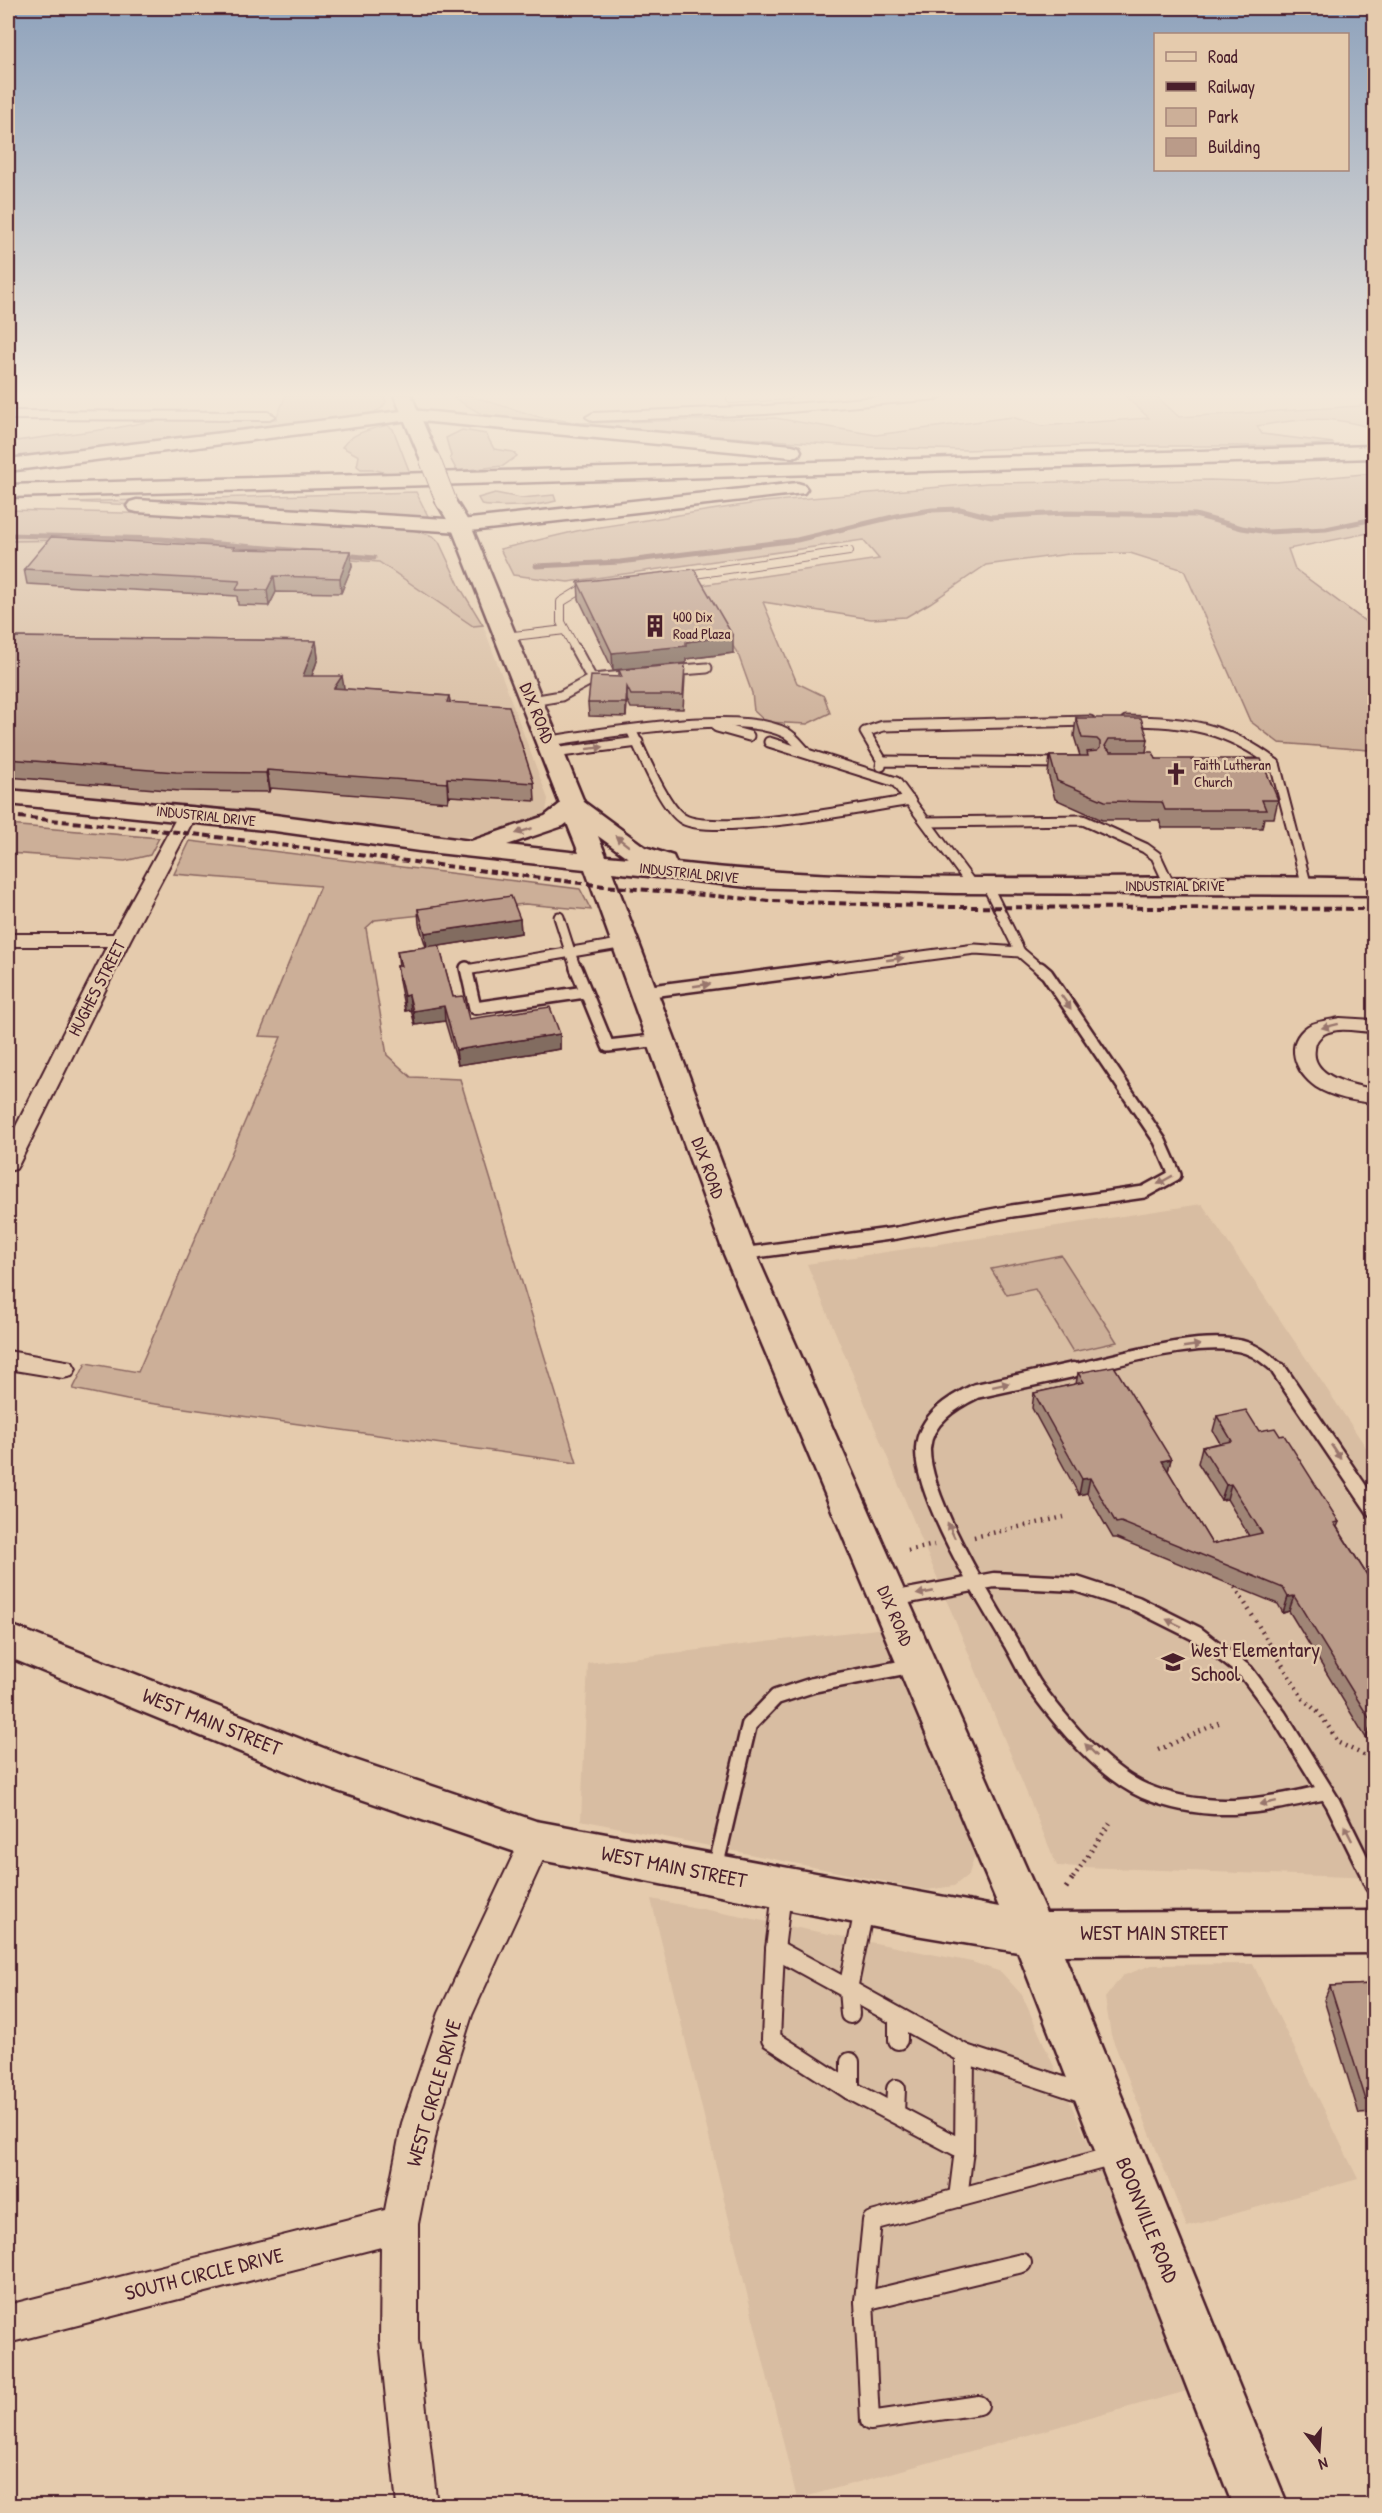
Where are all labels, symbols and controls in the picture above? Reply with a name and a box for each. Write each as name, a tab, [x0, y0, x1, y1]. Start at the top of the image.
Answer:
legend	[1154, 33, 1349, 171]
text: Road	[1208, 44, 1238, 69]
text: Railway	[1208, 74, 1255, 99]
text: Park	[1208, 104, 1239, 129]
text: Building	[1208, 134, 1260, 159]
place label: 400 Dix Road Plaza	[673, 606, 731, 644]
building icon: 400 Dix Road Plaza	[642, 613, 668, 639]
street label: DIX ROAD	[514, 679, 561, 747]
one-way arrow	[586, 743, 605, 753]
place label: Faith Lutheran Church	[1193, 754, 1271, 792]
church icon: Faith Lutheran Church	[1163, 761, 1189, 787]
street label: INDUSTRIAL DRIVE	[155, 800, 257, 831]
one-way arrow	[515, 826, 533, 836]
one-way arrow	[614, 835, 630, 848]
street label: INDUSTRIAL DRIVE	[638, 857, 740, 888]
street label: INDUSTRIAL DRIVE	[1125, 875, 1225, 896]
street label: HUGHES STREET	[62, 935, 132, 1040]
one-way arrow	[885, 954, 904, 964]
one-way arrow	[692, 980, 711, 989]
one-way arrow	[1060, 994, 1072, 1010]
one-way arrow	[1321, 1021, 1339, 1031]
street label: DIX ROAD	[686, 1134, 731, 1202]
one-way arrow	[1156, 1175, 1173, 1185]
one-way arrow	[1182, 1341, 1201, 1350]
one-way arrow	[991, 1379, 1010, 1389]
one-way arrow	[1330, 1444, 1341, 1460]
one-way arrow	[946, 1521, 955, 1538]
street label: DIX ROAD	[872, 1582, 919, 1650]
one-way arrow	[915, 1589, 934, 1598]
one-way arrow	[1165, 1618, 1182, 1627]
place label: West Elementary School	[1191, 1635, 1320, 1688]
school or university icon: West Elementary School	[1160, 1649, 1186, 1675]
street label: WEST MAIN STREET	[138, 1680, 287, 1763]
one-way arrow	[1085, 1743, 1099, 1757]
one-way arrow	[1259, 1799, 1278, 1809]
one-way arrow	[1343, 1825, 1353, 1842]
street label: WEST MAIN STREET	[599, 1838, 750, 1895]
street label: WEST MAIN STREET	[1080, 1918, 1229, 1947]
street label: WEST CIRCLE DRIVE	[399, 2016, 468, 2170]
street label: BOONVILLE ROAD	[1109, 2153, 1186, 2287]
street label: SOUTH CIRCLE DRIVE	[122, 2240, 286, 2307]
north arrow	[1289, 2420, 1349, 2480]
text: N	[1316, 2453, 1331, 2476]

